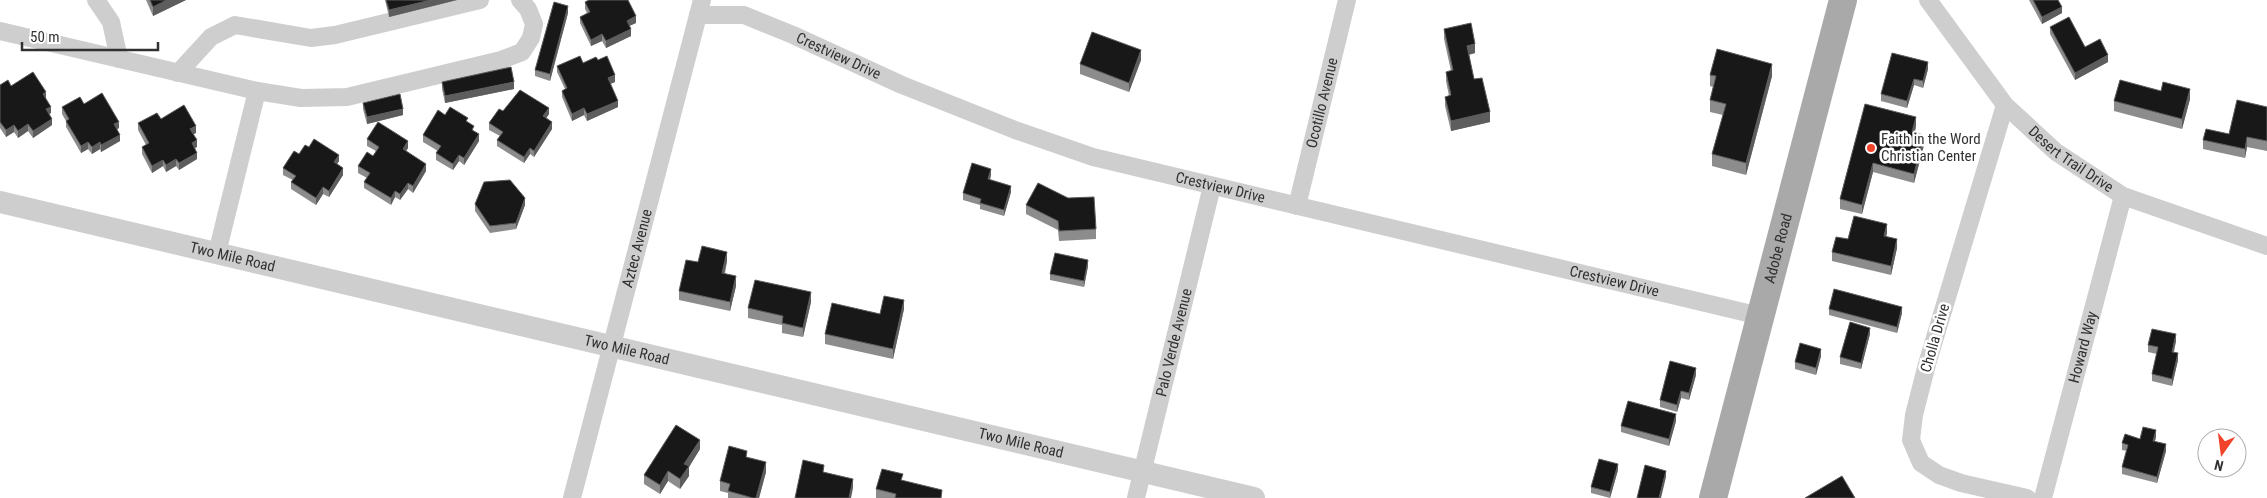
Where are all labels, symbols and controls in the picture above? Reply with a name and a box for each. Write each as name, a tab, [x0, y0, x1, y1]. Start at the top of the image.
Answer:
scale bar	[22, 20, 159, 52]
text: 50 m	[30, 28, 60, 46]
street label: Crestview Drive	[793, 29, 884, 83]
street label: Ocotillo Avenue	[1302, 56, 1342, 150]
street label: Desert Trail Drive	[2025, 122, 2117, 196]
place label: Faith in the Word Christian Center	[1881, 130, 1981, 165]
marker: Faith in the Word Christian Center	[1865, 142, 1877, 154]
street label: Crestview Drive	[1174, 168, 1267, 207]
street label: Aztec Avenue	[618, 207, 656, 290]
street label: Adobe Road	[1760, 211, 1796, 285]
street label: Two Mile Road	[188, 238, 277, 276]
street label: Crestview Drive	[1568, 262, 1661, 301]
street label: Palo Verde Avenue	[1152, 287, 1196, 398]
street label: Cholla Drive	[1917, 302, 1953, 374]
street label: Howard Way	[2065, 309, 2101, 385]
street label: Two Mile Road	[582, 331, 671, 369]
street label: Two Mile Road	[977, 424, 1065, 462]
north arrow	[2197, 428, 2247, 478]
text: N	[2213, 457, 2225, 474]

